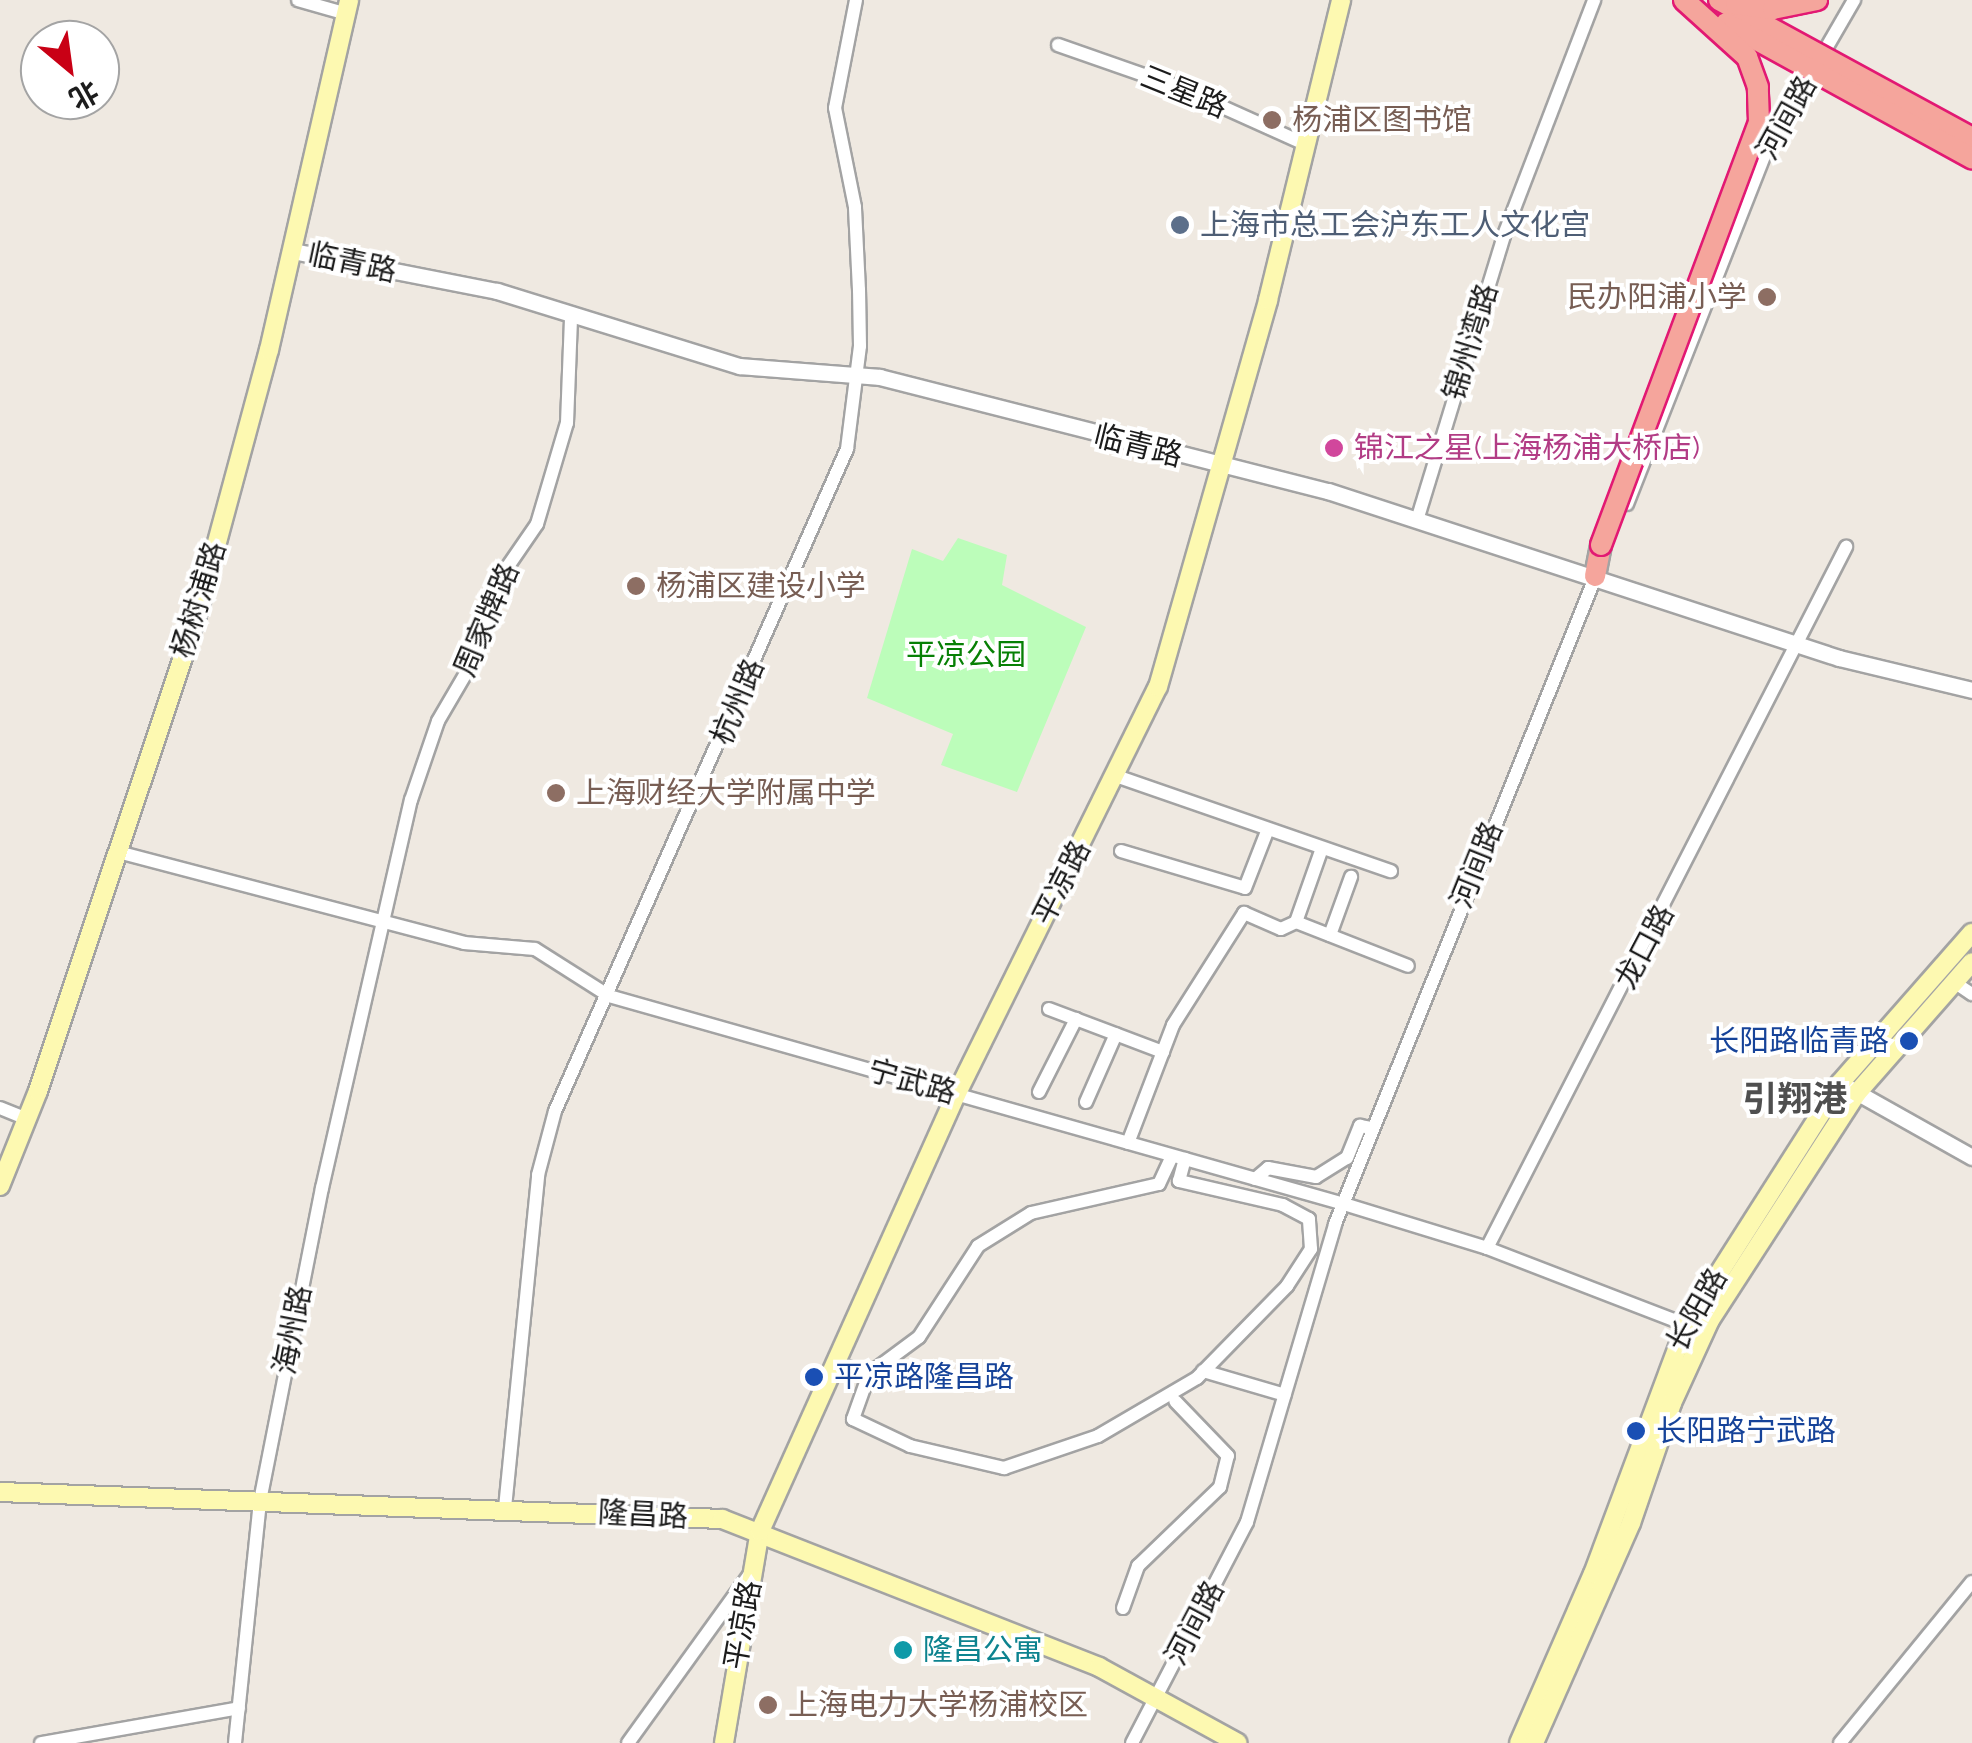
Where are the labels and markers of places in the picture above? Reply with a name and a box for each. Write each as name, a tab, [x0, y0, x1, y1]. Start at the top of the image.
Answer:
place label: 杨浦区图书馆	[1292, 102, 1472, 138]
marker: 杨浦区图书馆	[1261, 109, 1283, 131]
place label: 上海市总工会沪东工人文化宫	[1200, 207, 1590, 243]
marker: 上海市总工会沪东工人文化宫	[1169, 214, 1191, 236]
place label: 民办阳浦小学	[1567, 279, 1747, 315]
marker: 民办阳浦小学	[1756, 286, 1778, 308]
place label: 锦江之星(上海杨浦大桥店)	[1354, 430, 1700, 466]
marker: 锦江之星(上海杨浦大桥店)	[1323, 437, 1345, 459]
place label: 杨浦区建设小学	[656, 568, 866, 604]
marker: 杨浦区建设小学	[625, 575, 647, 597]
place label: 上海财经大学附属中学	[576, 775, 876, 811]
marker: 上海财经大学附属中学	[545, 782, 567, 804]
place label: 长阳路临青路	[1709, 1023, 1889, 1059]
marker: 长阳路临青路	[1898, 1030, 1920, 1052]
place label: 平凉路隆昌路	[834, 1359, 1014, 1395]
marker: 平凉路隆昌路	[803, 1366, 825, 1388]
place label: 长阳路宁武路	[1656, 1413, 1836, 1449]
marker: 长阳路宁武路	[1625, 1420, 1647, 1442]
place label: 隆昌公寓	[923, 1632, 1043, 1668]
marker: 隆昌公寓	[892, 1639, 914, 1661]
place label: 上海电力大学杨浦校区	[788, 1687, 1088, 1723]
marker: 上海电力大学杨浦校区	[757, 1694, 779, 1716]

